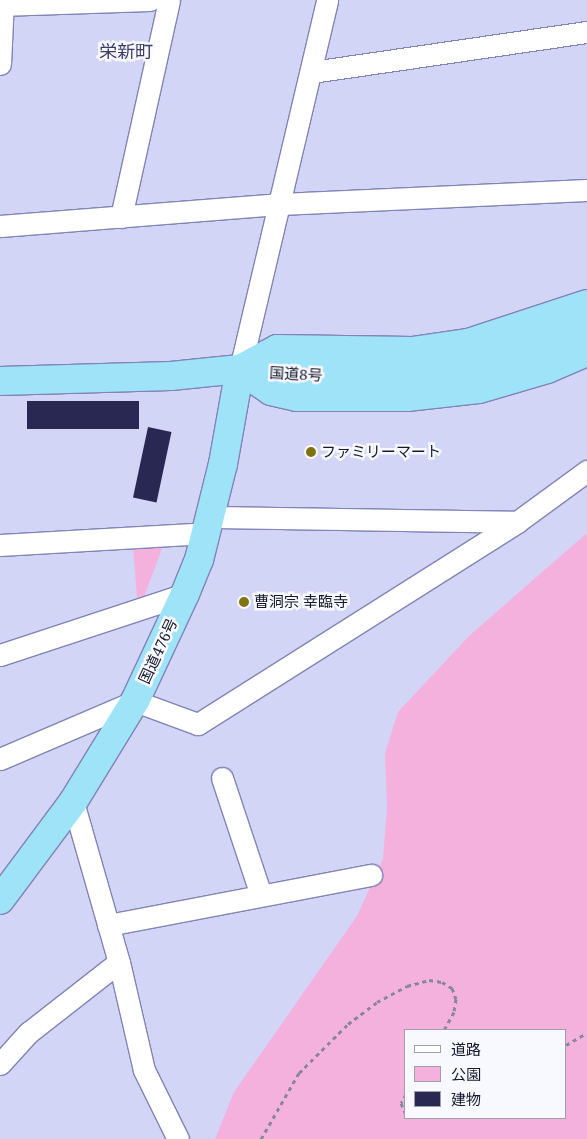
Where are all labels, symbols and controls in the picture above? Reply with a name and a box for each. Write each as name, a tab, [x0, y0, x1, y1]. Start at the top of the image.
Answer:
district label: 栄新町	[99, 40, 153, 62]
street label: 国道8号	[269, 364, 323, 384]
place label: ファミリーマート	[321, 443, 441, 461]
marker: ファミリーマート	[305, 446, 317, 458]
place label: 曹洞宗 幸臨寺	[254, 593, 348, 611]
marker: 曹洞宗 幸臨寺	[238, 596, 250, 608]
street label: 国道476号	[135, 615, 181, 687]
legend	[404, 1029, 567, 1119]
text: 道路	[451, 1039, 481, 1059]
text: 公園	[451, 1064, 481, 1084]
text: 建物	[451, 1089, 481, 1109]

